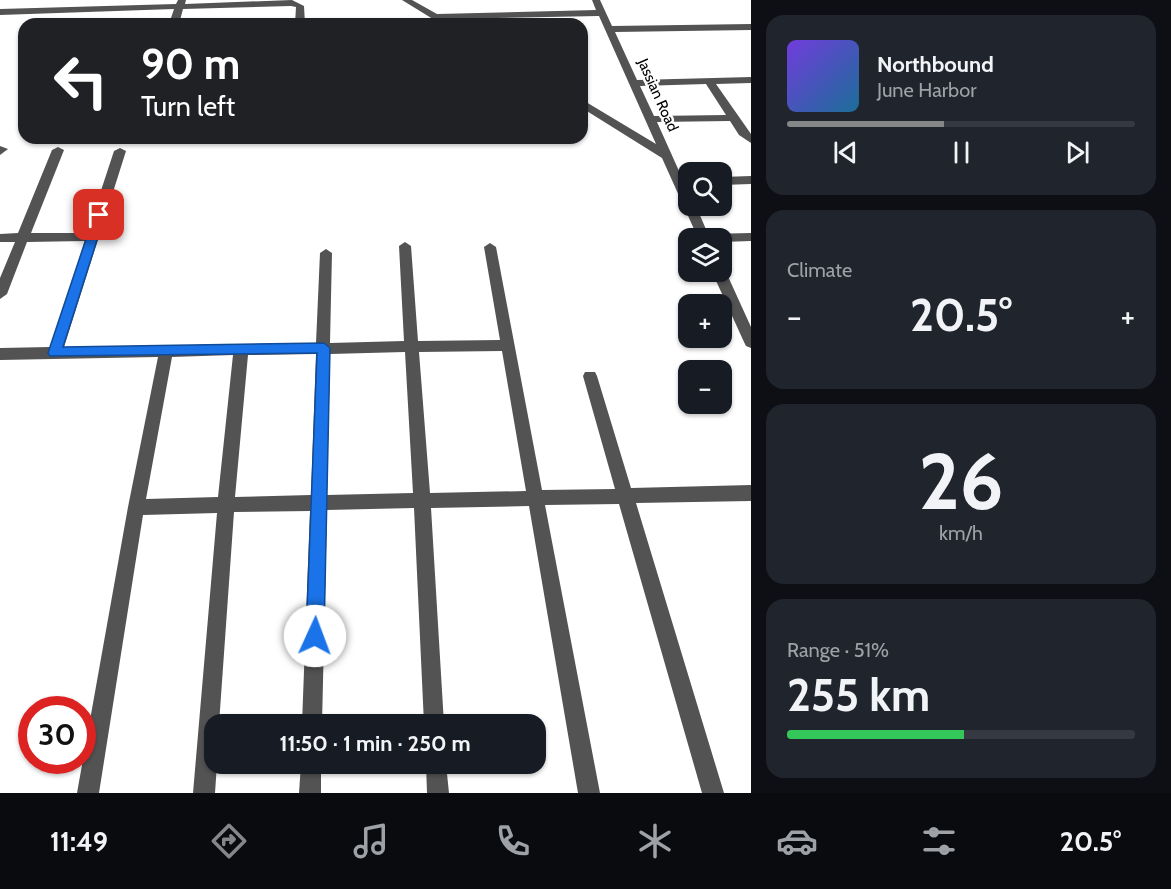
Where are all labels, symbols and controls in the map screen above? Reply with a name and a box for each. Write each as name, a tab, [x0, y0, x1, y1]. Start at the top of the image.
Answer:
text: 90 m	[141, 38, 240, 90]
icon: left	[42, 42, 120, 120]
text: Northbound	[877, 51, 994, 78]
street label: Jassian Road	[634, 55, 682, 134]
text: June Harbor	[877, 78, 977, 102]
text: Turn left	[141, 90, 235, 123]
icon: previous	[829, 136, 862, 169]
icon: pause	[945, 136, 978, 169]
icon: next	[1061, 136, 1094, 169]
map controls	[678, 162, 732, 414]
button: search	[678, 162, 732, 216]
pin	[73, 189, 124, 240]
icon: arrive	[82, 198, 115, 231]
button: layers	[678, 228, 732, 282]
text: Climate	[787, 258, 852, 282]
text: 20.5°	[910, 288, 1012, 342]
button: +	[678, 294, 732, 348]
text: −	[787, 296, 802, 336]
text: +	[1120, 296, 1135, 336]
button: −	[678, 360, 732, 414]
text: 26	[918, 434, 1004, 529]
text: km/h	[939, 521, 983, 545]
position arrow	[283, 604, 347, 668]
text: Range · 51%	[787, 638, 889, 662]
text: 255 km	[787, 668, 930, 722]
speed limit sign: 30	[18, 696, 96, 774]
text: 11:50 · 1 min · 250 m	[279, 730, 471, 757]
icon: directions	[208, 820, 250, 862]
icon: music	[350, 820, 392, 862]
icon: phone	[492, 820, 534, 862]
icon: climate	[634, 820, 676, 862]
icon: car	[776, 820, 818, 862]
icon: filters	[918, 820, 960, 862]
text: 11:49	[50, 825, 108, 858]
text: 20.5°	[1060, 825, 1121, 858]

